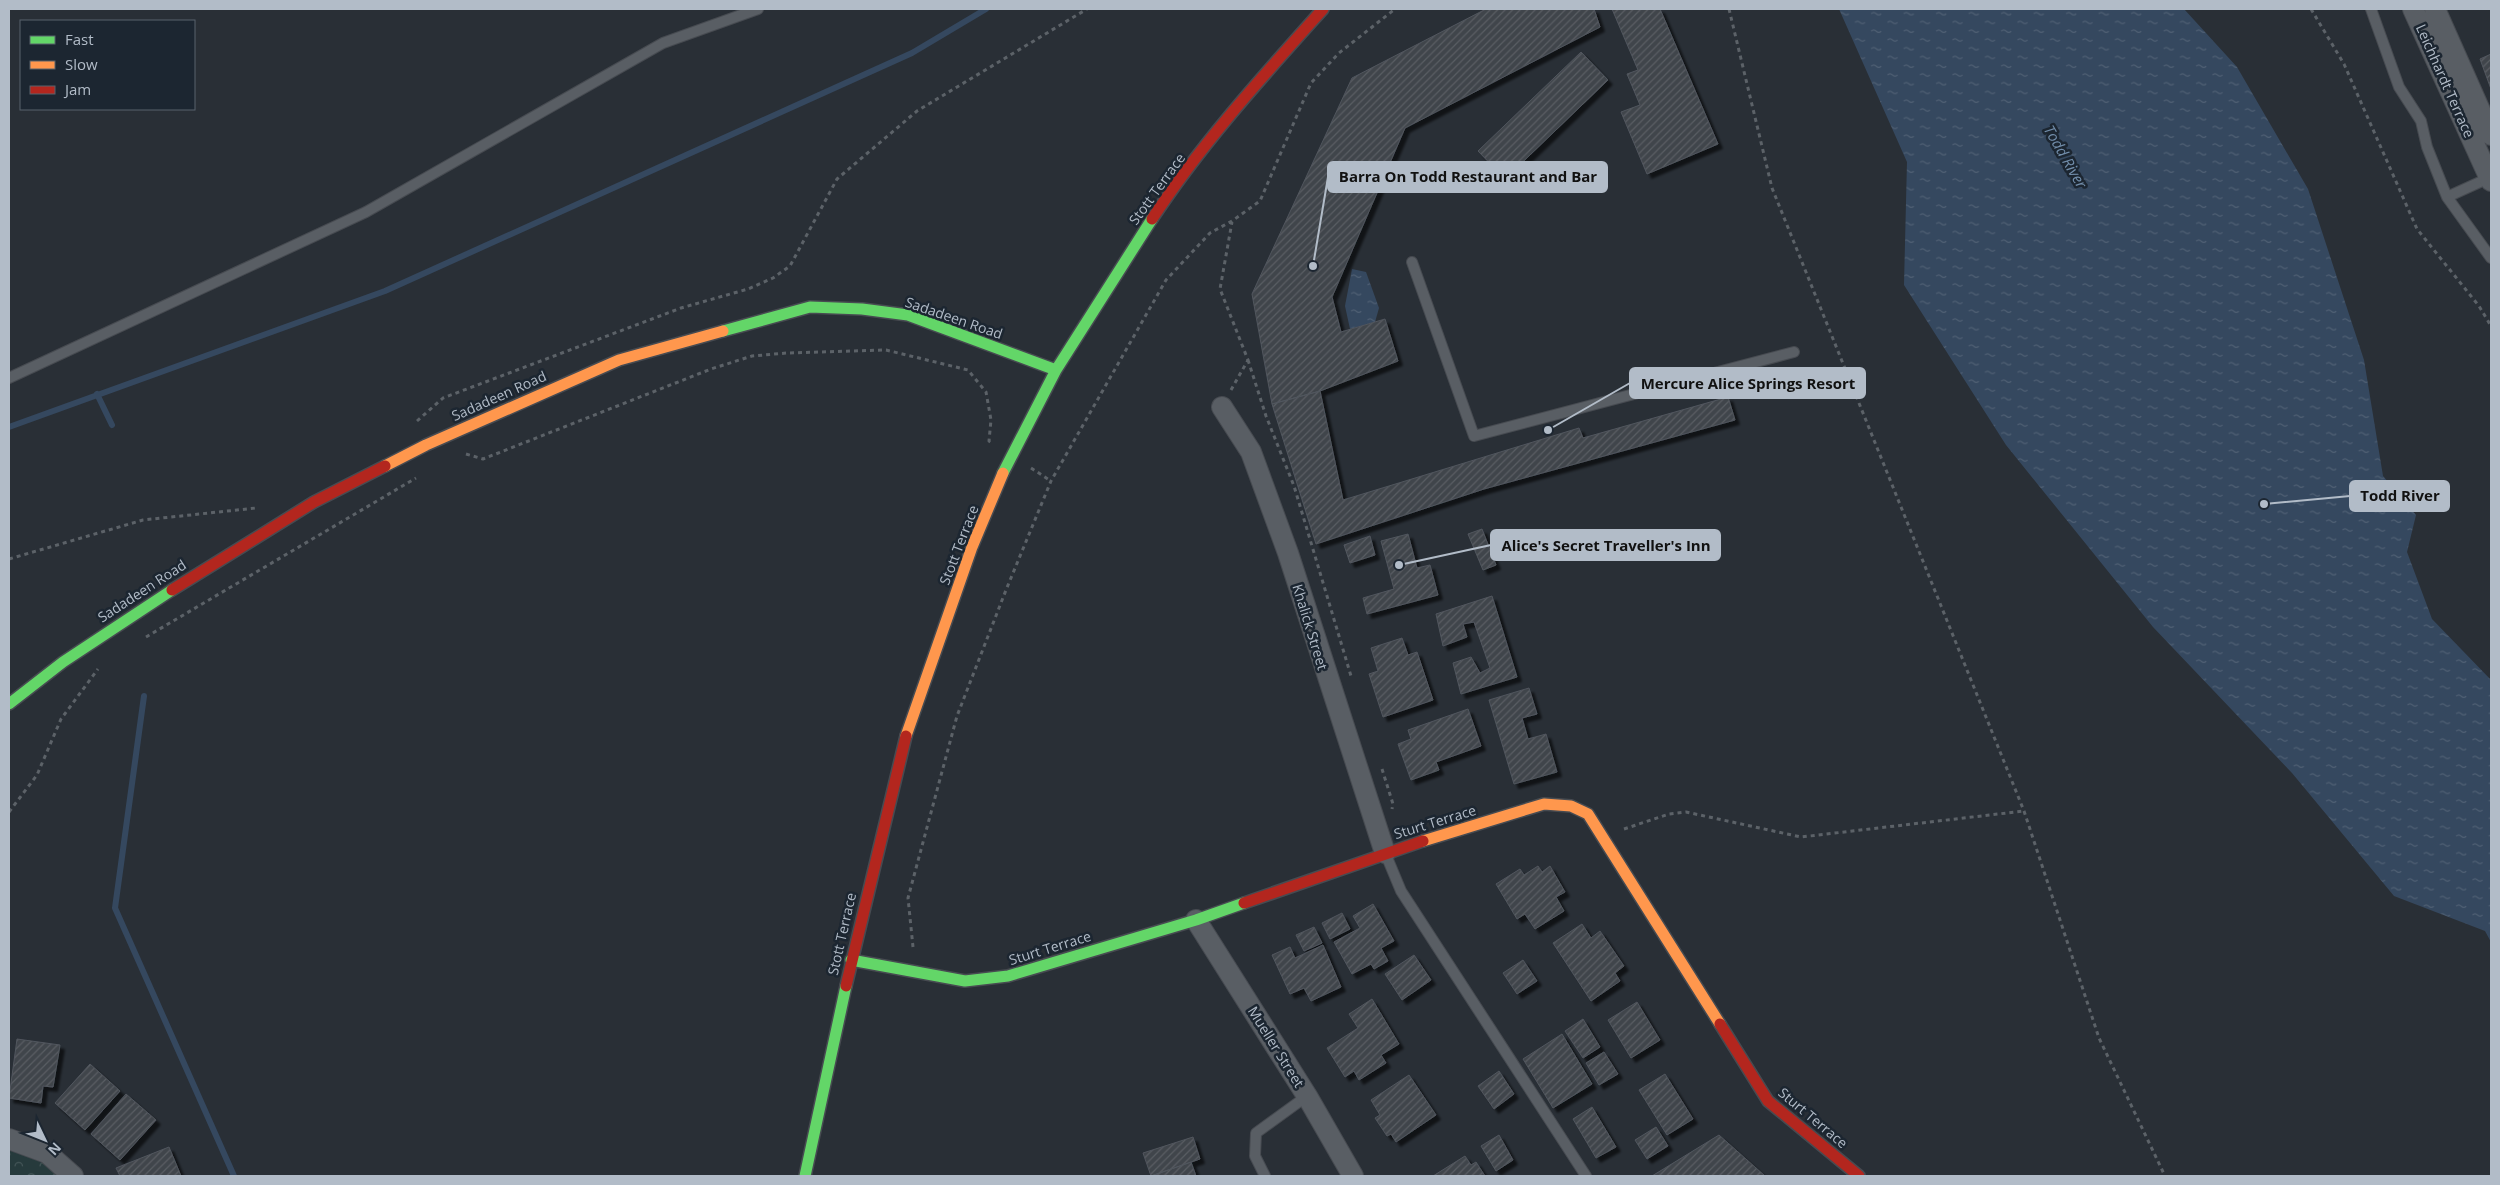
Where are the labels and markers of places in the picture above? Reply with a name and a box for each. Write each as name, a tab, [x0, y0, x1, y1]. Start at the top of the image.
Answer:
callout: Barra On Todd Restaurant and Bar	[1328, 162, 1607, 192]
callout: Mercure Alice Springs Resort	[1630, 368, 1865, 398]
callout: Todd River	[2350, 481, 2449, 511]
callout: Alice's Secret Traveller's Inn	[1491, 530, 1720, 560]

